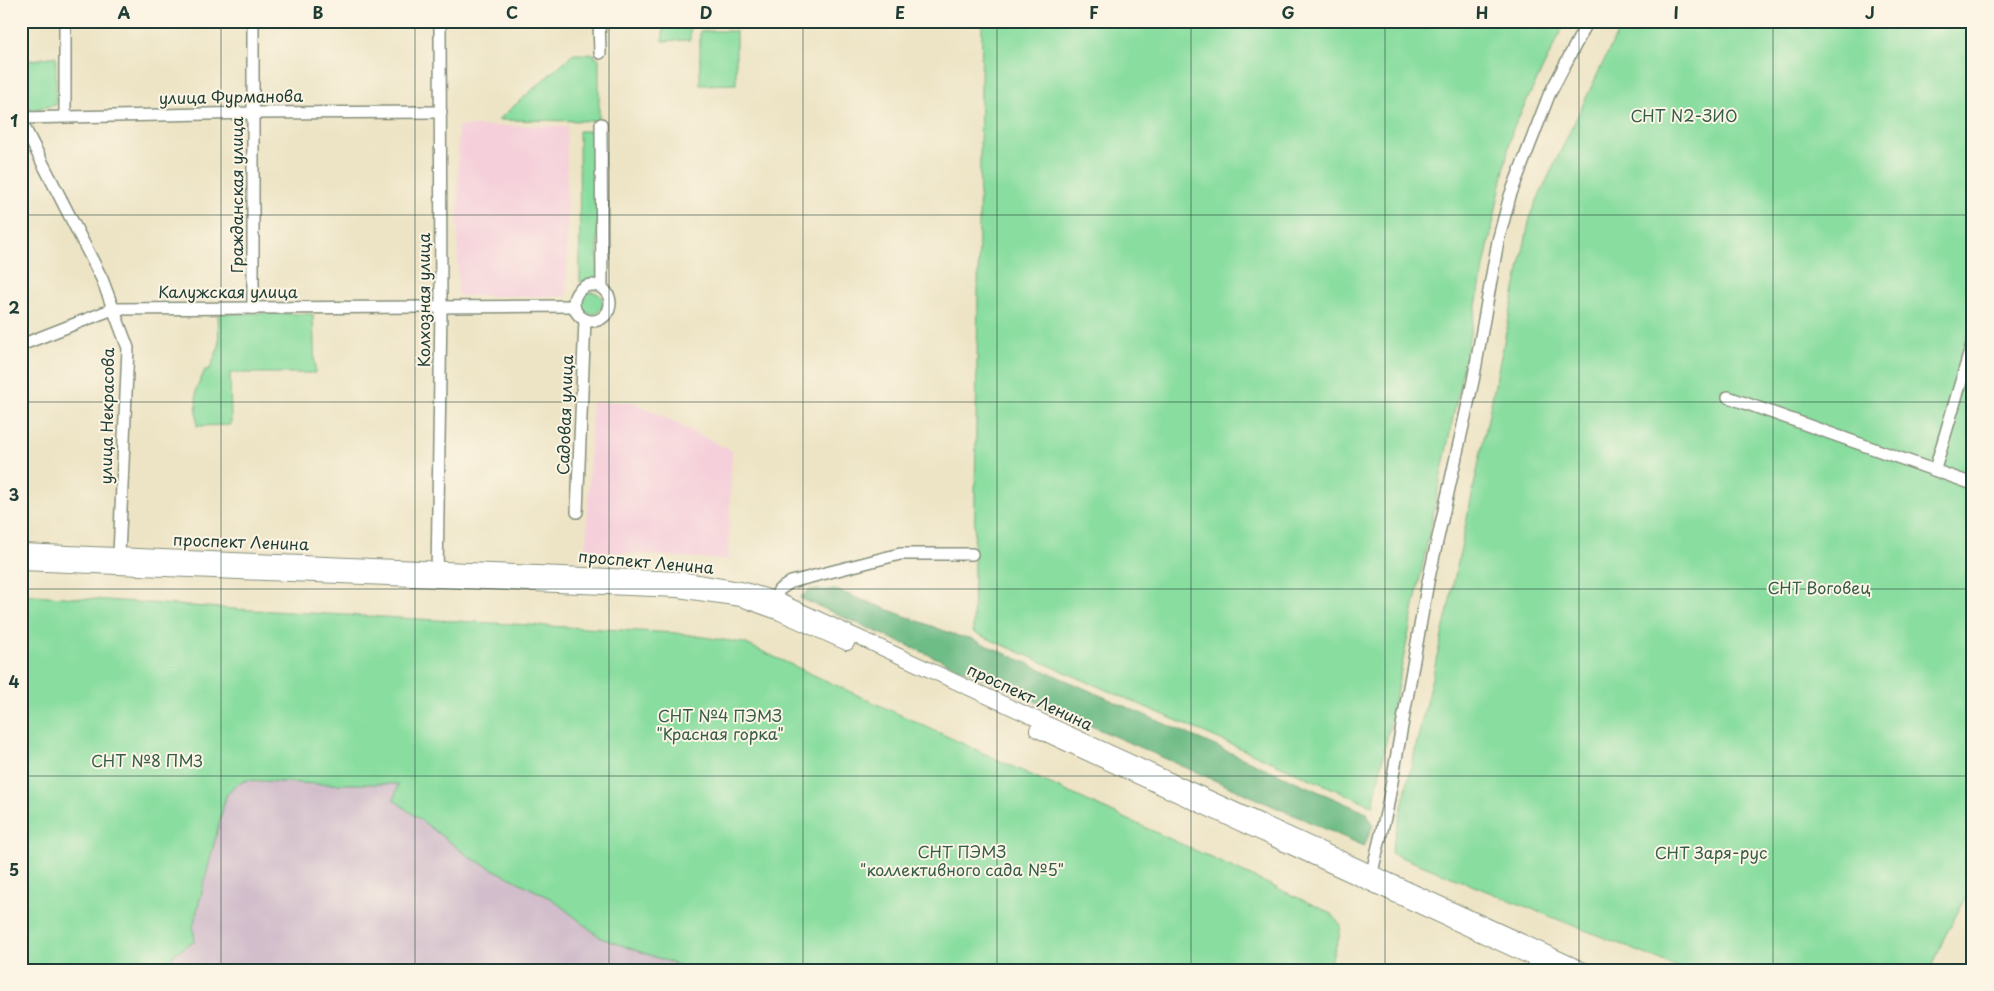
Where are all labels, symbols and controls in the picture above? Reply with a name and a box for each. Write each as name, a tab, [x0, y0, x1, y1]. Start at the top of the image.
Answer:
text: A	[118, 0, 131, 24]
text: B	[313, 0, 324, 24]
text: C	[506, 0, 518, 24]
text: D	[700, 0, 712, 24]
text: E	[895, 0, 905, 24]
text: F	[1089, 0, 1099, 24]
text: G	[1281, 0, 1295, 24]
text: H	[1476, 0, 1488, 24]
text: I	[1673, 0, 1679, 24]
text: J	[1865, 0, 1875, 24]
street label: улица Фурманова	[159, 83, 303, 109]
park label: СНТ N2-ЗИО	[1630, 103, 1738, 127]
text: 1	[10, 108, 18, 132]
street label: Гражданская улица	[224, 117, 248, 273]
street label: Колхозная улица	[411, 233, 435, 367]
street label: Калужская улица	[158, 279, 298, 303]
text: 2	[8, 295, 20, 319]
street label: улица Некрасова	[93, 347, 119, 485]
street label: Садовая улица	[550, 354, 578, 476]
text: 3	[9, 482, 19, 506]
street label: проспект Ленина	[173, 527, 310, 555]
street label: проспект Ленина	[577, 543, 715, 579]
park label: СНТ Воговец	[1767, 575, 1871, 599]
street label: проспект Ленина	[964, 656, 1097, 736]
text: 4	[9, 669, 20, 693]
park label: СНТ №4 ПЭМЗ "Красная горка"	[656, 703, 784, 745]
park label: СНТ №8 ПМЗ	[91, 748, 203, 772]
park label: СНТ ПЭМЗ "коллективного сада №5"	[860, 839, 1064, 881]
park label: СНТ Заря-рус	[1655, 840, 1767, 864]
text: 5	[9, 857, 19, 881]

